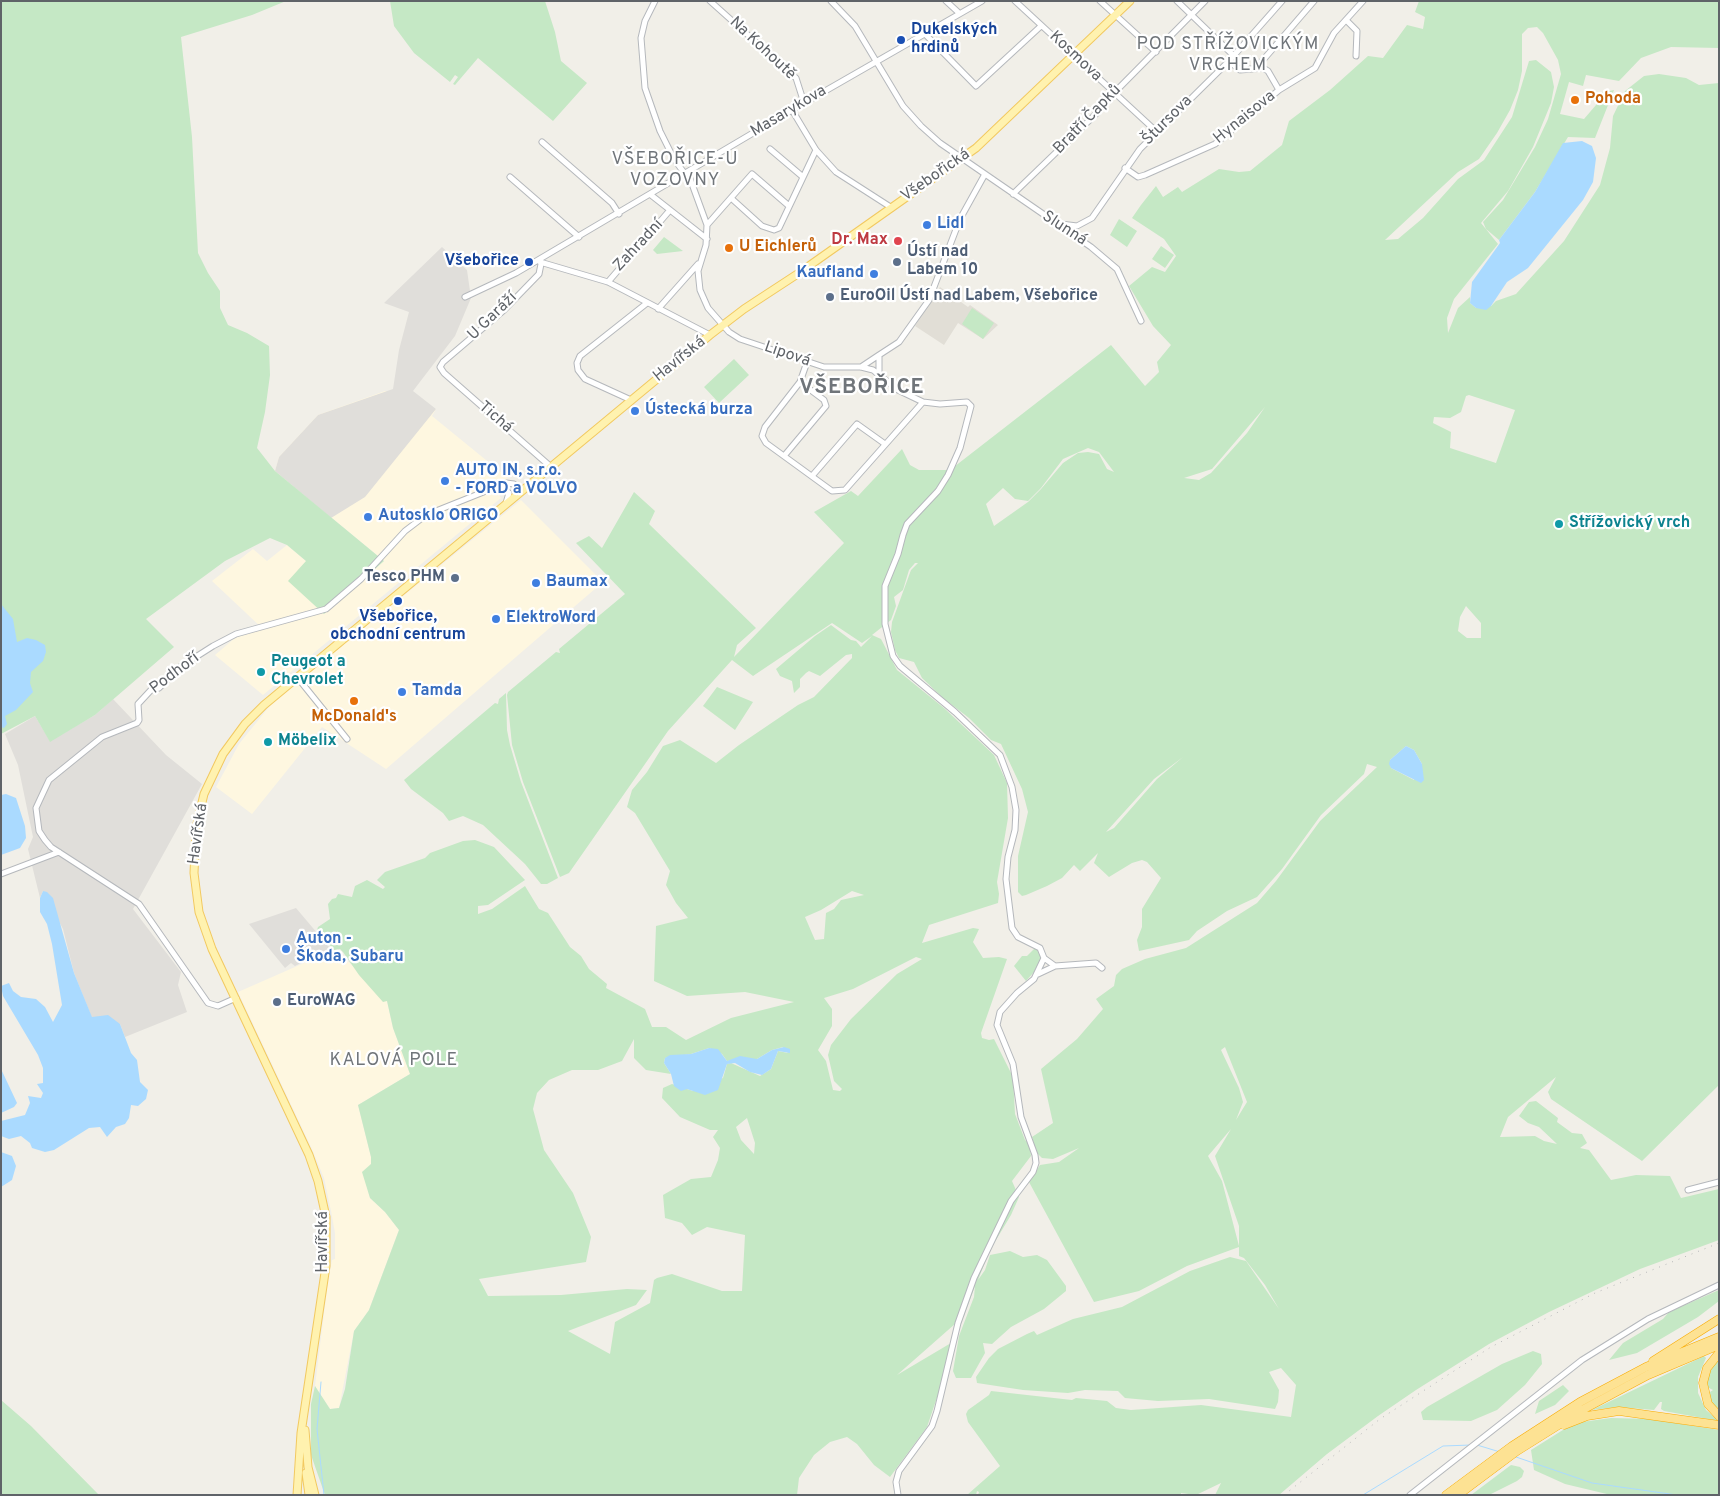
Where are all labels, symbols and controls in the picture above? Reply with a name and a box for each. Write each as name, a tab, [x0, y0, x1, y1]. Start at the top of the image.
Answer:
street label: Na Kohoutě	[725, 13, 799, 85]
place label: Dukelských hrdinů	[911, 21, 998, 59]
street label: Kosmova	[1045, 28, 1105, 86]
marker: Dukelských hrdinů	[895, 34, 907, 46]
district label: POD STŘÍŽOVICKÝM VRCHEM	[1134, 34, 1322, 76]
street label: Bratří Čapků	[1050, 81, 1126, 159]
street label: Masarykova	[748, 82, 830, 142]
street label: Hynaisova	[1210, 87, 1280, 149]
place label: Pohoda	[1585, 90, 1641, 110]
street label: Štursova	[1139, 92, 1197, 150]
marker: Pohoda	[1569, 94, 1581, 106]
street label: Všebořická	[898, 145, 974, 207]
district label: VŠEBOŘICE-U VOZOVNY	[610, 149, 740, 192]
street label: Slunná	[1038, 207, 1090, 251]
place label: Lidl	[937, 215, 964, 235]
street label: Zahradní	[610, 216, 668, 276]
marker: Lidl	[921, 219, 933, 231]
place label: Dr. Max	[831, 231, 888, 251]
marker: Dr. Max	[892, 235, 904, 247]
place label: U Eichlerů	[739, 238, 817, 258]
marker: U Eichlerů	[723, 242, 735, 254]
place label: Ústí nad Labem 10	[907, 243, 978, 281]
place label: Všebořice	[445, 252, 519, 272]
marker: Všebořice	[523, 256, 535, 268]
marker: Ústí nad Labem 10	[891, 256, 903, 268]
place label: Kaufland	[796, 264, 864, 284]
marker: Kaufland	[868, 268, 880, 280]
place label: EuroOil Ústí nad Labem, Všebořice	[840, 287, 1098, 307]
street label: U Garáží	[464, 289, 522, 345]
marker: EuroOil Ústí nad Labem, Všebořice	[824, 291, 836, 303]
street label: Havířská	[650, 333, 710, 387]
street label: Lipová	[761, 338, 813, 372]
district label: VŠEBOŘICE	[798, 376, 926, 402]
street label: Tichá	[474, 398, 516, 438]
place label: Ústecká burza	[645, 401, 753, 421]
marker: Ústecká burza	[629, 405, 641, 417]
place label: AUTO IN, s.r.o. - FORD a VOLVO	[455, 462, 578, 500]
marker: AUTO IN, s.r.o. - FORD a VOLVO	[439, 475, 451, 487]
place label: Autosklo ORIGO	[378, 507, 498, 527]
marker: Autosklo ORIGO	[362, 511, 374, 523]
place label: Střížovický vrch	[1569, 514, 1690, 534]
marker: Střížovický vrch	[1553, 518, 1565, 530]
place label: Tesco PHM	[364, 568, 445, 588]
marker: Tesco PHM	[449, 572, 461, 584]
place label: Baumax	[546, 573, 608, 593]
marker: Baumax	[530, 577, 542, 589]
marker: Všebořice, obchodní centrum	[392, 595, 404, 607]
place label: Všebořice, obchodní centrum	[330, 608, 466, 646]
place label: ElektroWord	[506, 609, 596, 629]
marker: ElektroWord	[490, 613, 502, 625]
street label: Podhoří	[146, 649, 204, 699]
place label: Peugeot a Chevrolet	[271, 653, 346, 691]
marker: Peugeot a Chevrolet	[255, 666, 267, 678]
place label: Tamda	[412, 682, 462, 702]
marker: Tamda	[396, 686, 408, 698]
marker: McDonald's	[348, 695, 360, 707]
place label: McDonald's	[311, 708, 397, 728]
place label: Möbelix	[278, 732, 337, 752]
marker: Möbelix	[262, 736, 274, 748]
street label: Havířská	[185, 802, 213, 866]
place label: Auton - Škoda, Subaru	[296, 930, 404, 968]
marker: Auton - Škoda, Subaru	[280, 943, 292, 955]
place label: EuroWAG	[287, 992, 356, 1012]
marker: EuroWAG	[271, 996, 283, 1008]
district label: KALOVÁ POLE	[328, 1050, 460, 1072]
street label: Havířská	[314, 1211, 334, 1273]

